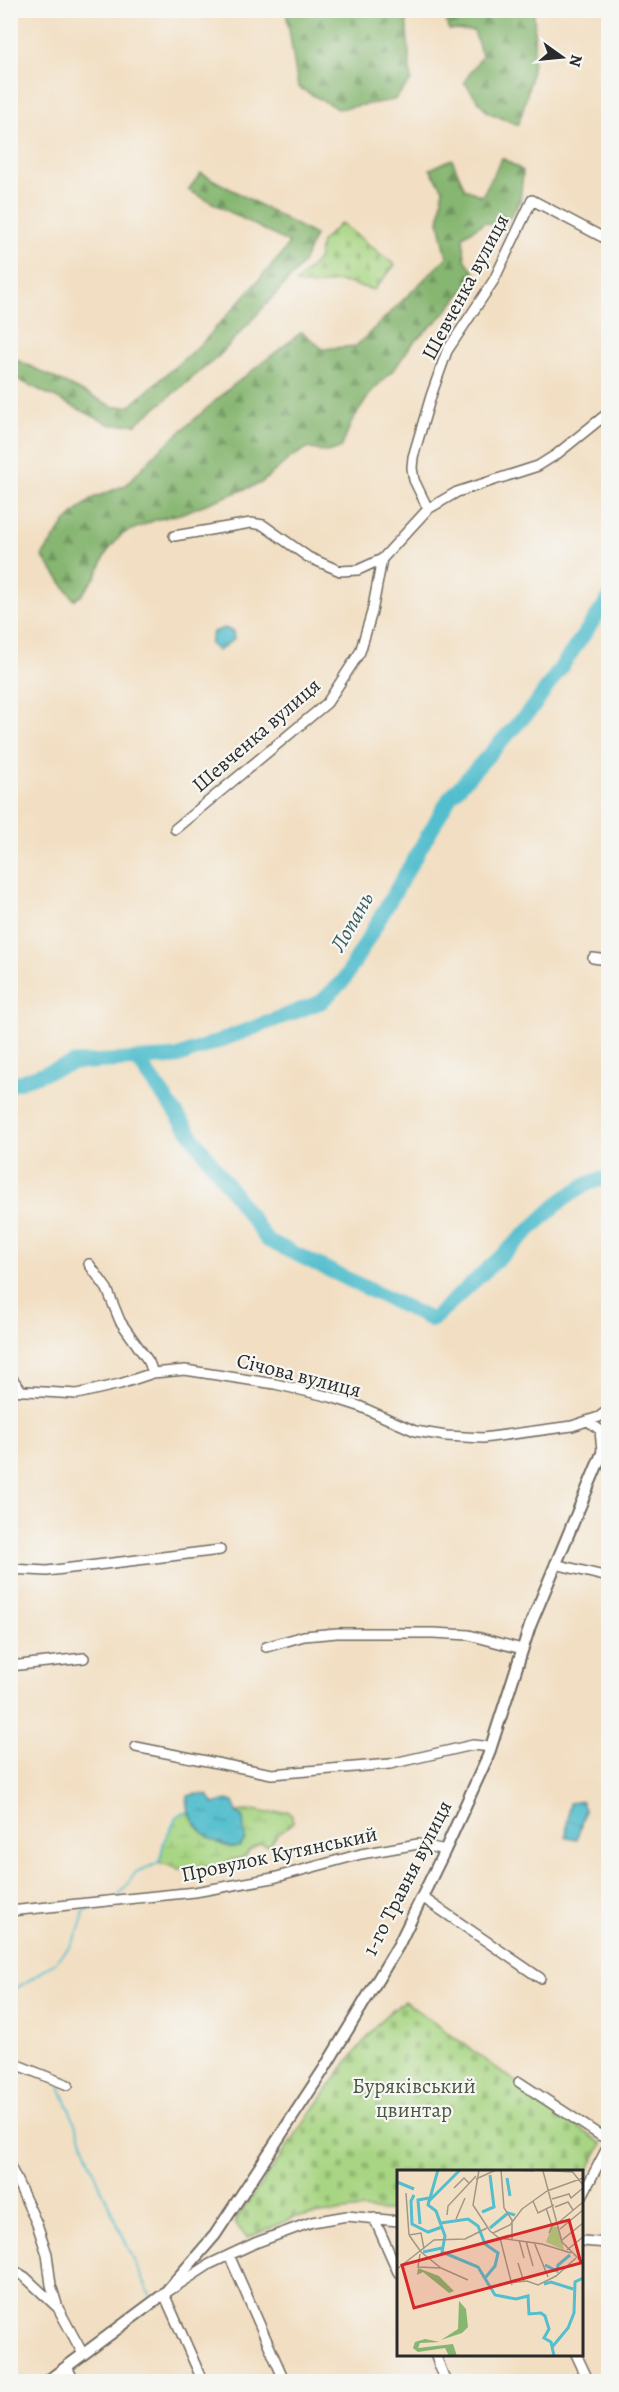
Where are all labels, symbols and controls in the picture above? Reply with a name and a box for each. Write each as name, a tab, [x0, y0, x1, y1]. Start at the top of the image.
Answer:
north arrow	[532, 27, 592, 87]
text: N	[563, 52, 588, 69]
street label: Шевченка вулиця	[415, 209, 515, 365]
street label: Шевченка вулиця	[186, 671, 326, 799]
water label: Лопань	[322, 887, 381, 958]
street label: Січова вулиця	[234, 1346, 364, 1404]
street label: 1-го Травня вулиця	[356, 1796, 458, 1960]
street label: Провулок Кутянський	[178, 1820, 380, 1888]
park label: Буряківський цвинтар	[352, 2072, 476, 2124]
inset map	[397, 2170, 583, 2356]

